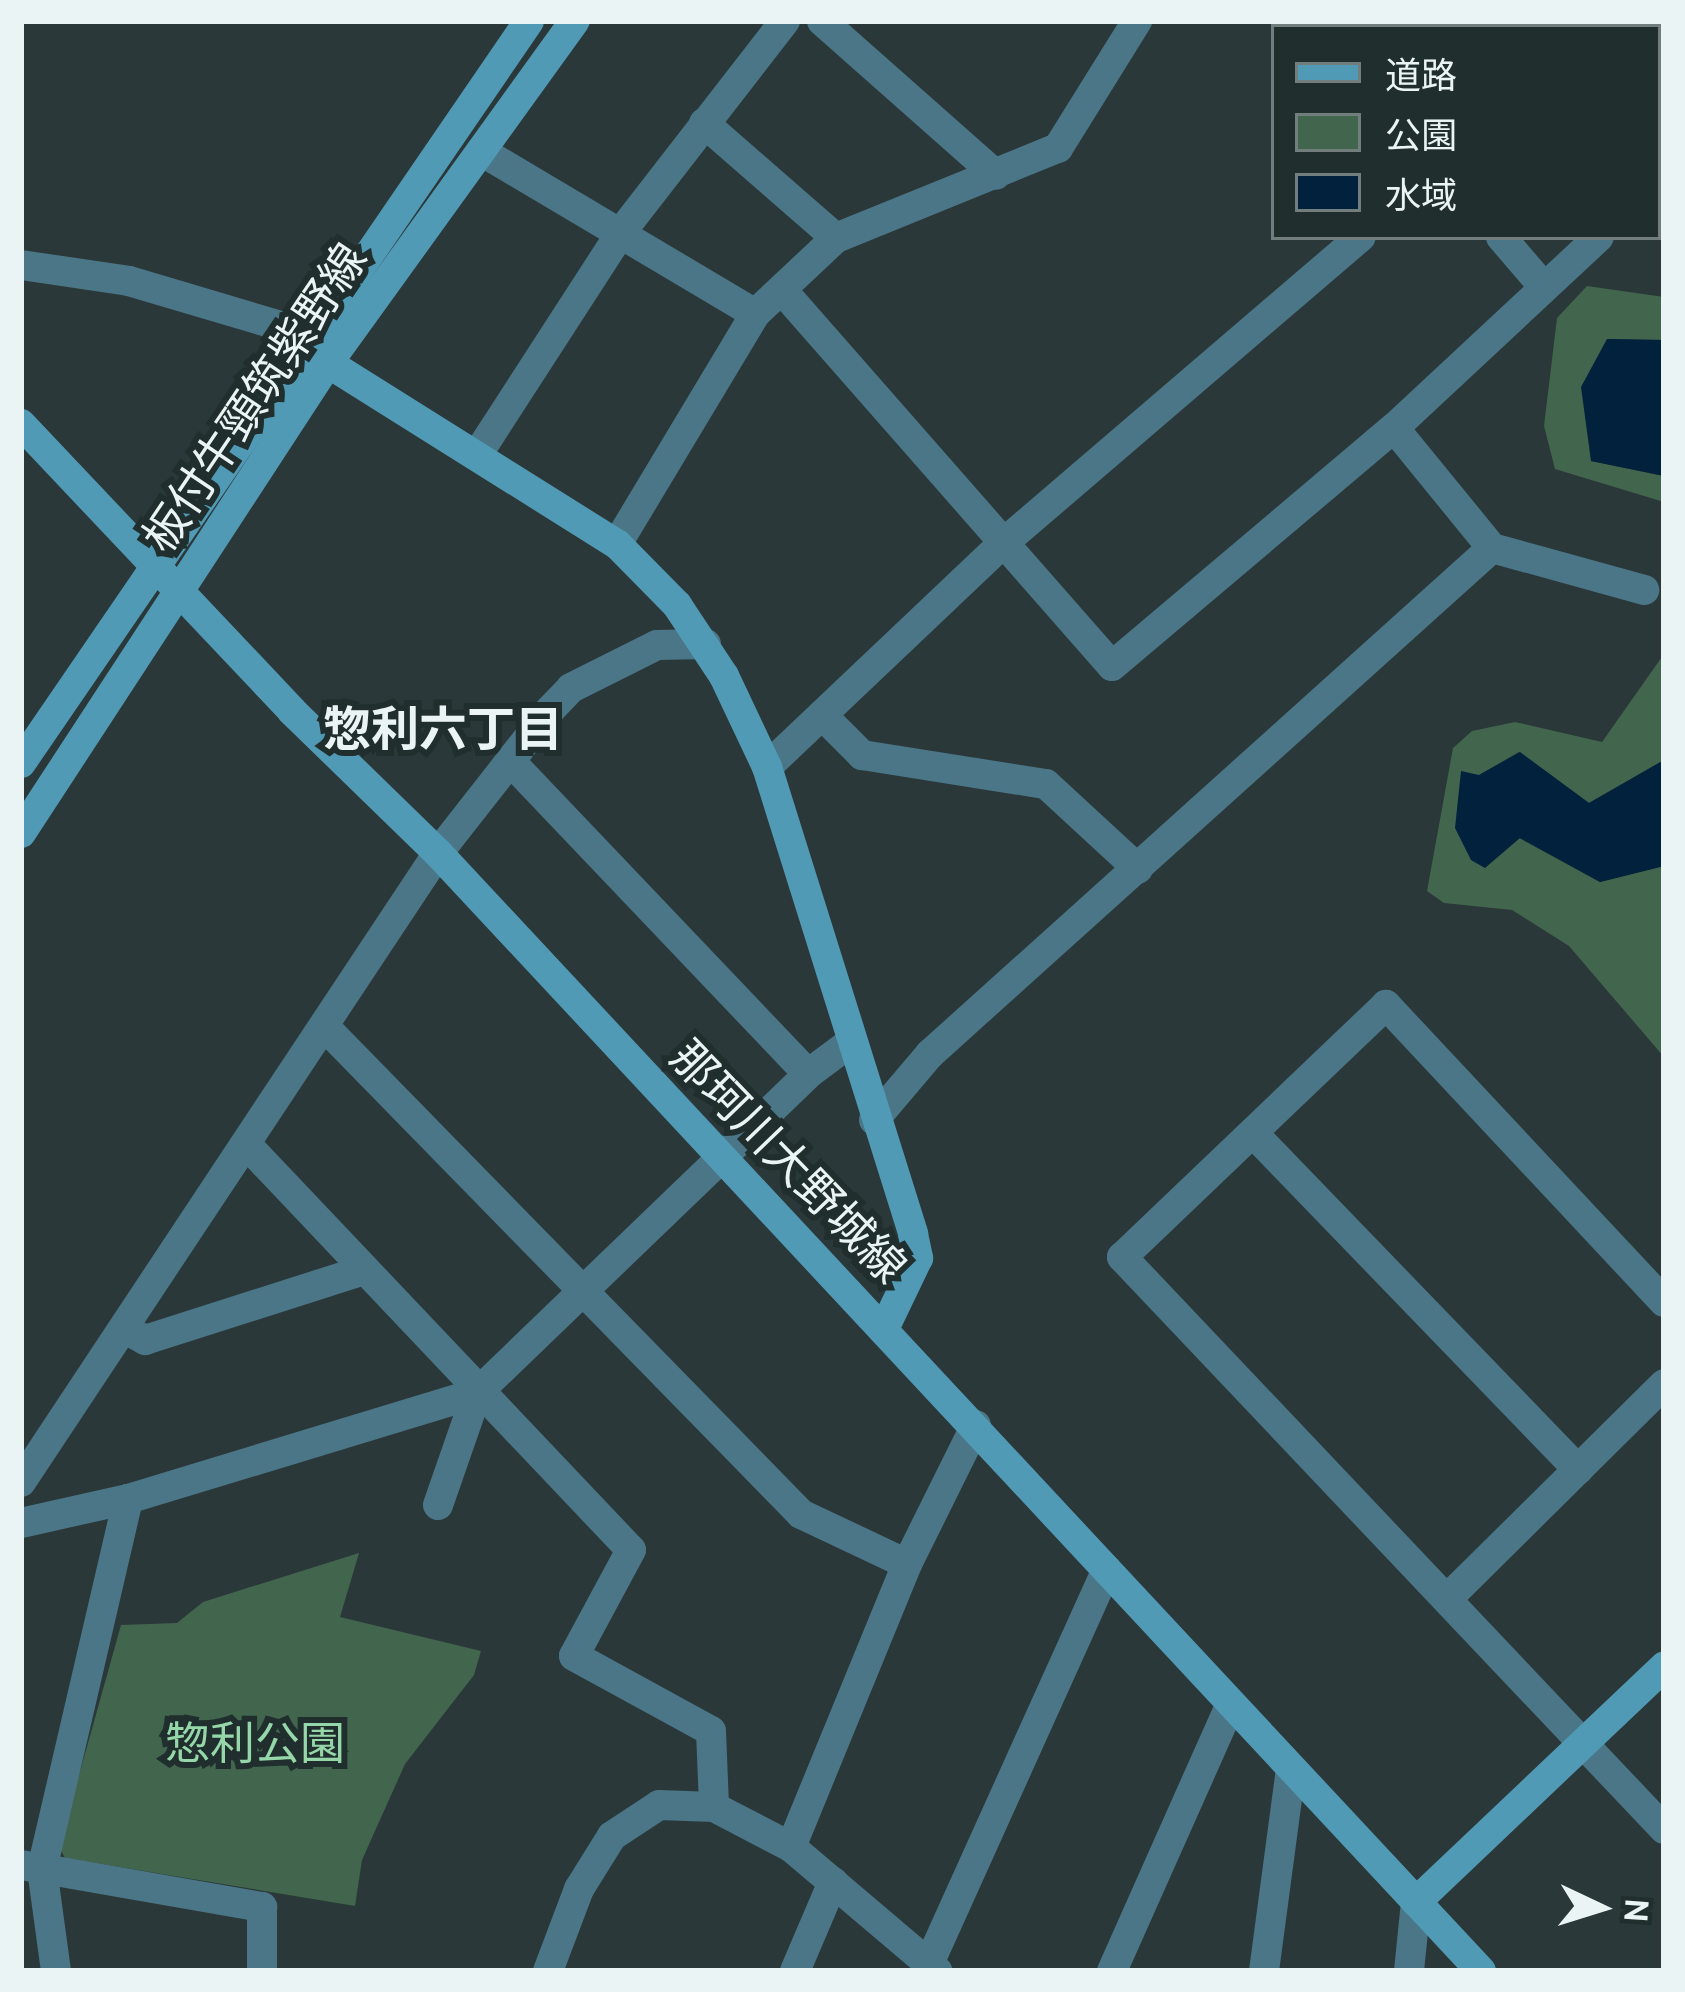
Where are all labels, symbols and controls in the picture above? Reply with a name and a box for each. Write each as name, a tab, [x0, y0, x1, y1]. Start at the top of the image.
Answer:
legend	[1271, 24, 1661, 240]
text: 道路	[1385, 53, 1457, 97]
text: 公園	[1385, 113, 1457, 157]
text: 水域	[1385, 173, 1457, 217]
street label: 板付牛頸筑紫野線	[132, 234, 378, 562]
district label: 惣利六丁目	[323, 701, 563, 759]
street label: 那珂川大野城線	[659, 1030, 917, 1294]
park label: 惣利公園	[165, 1717, 345, 1771]
north arrow	[1541, 1848, 1661, 1968]
text: N	[1616, 1897, 1658, 1924]

